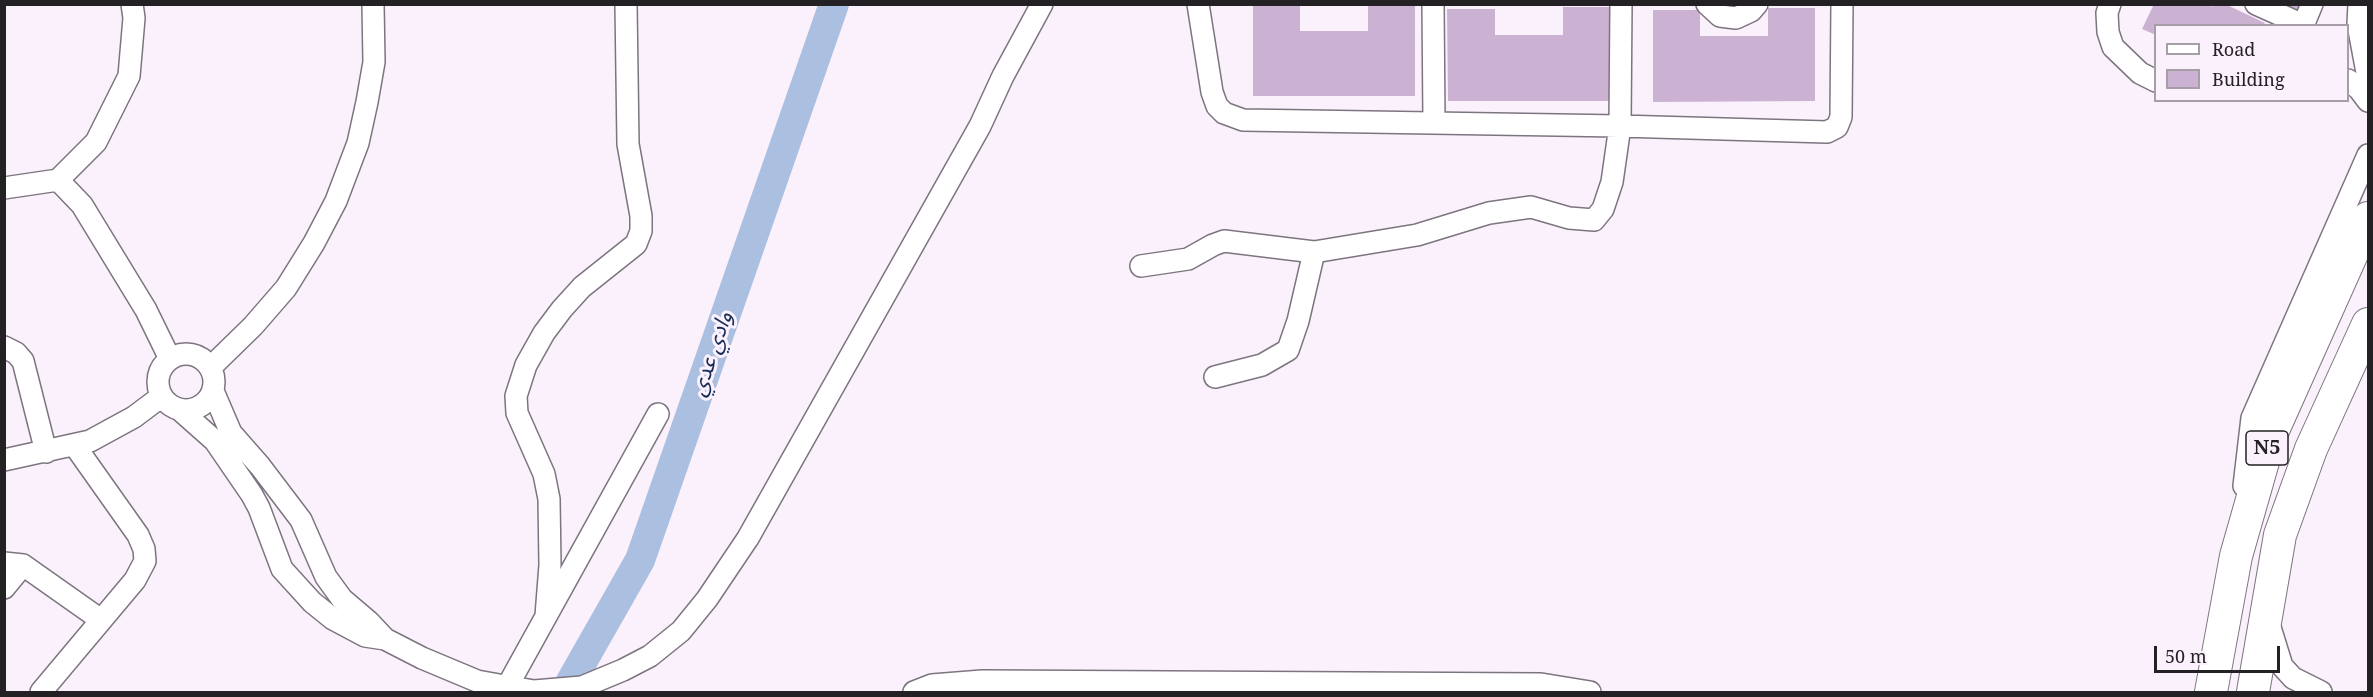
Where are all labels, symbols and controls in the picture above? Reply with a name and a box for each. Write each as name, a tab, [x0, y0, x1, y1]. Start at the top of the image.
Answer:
legend	[2154, 24, 2349, 102]
text: Road	[2212, 37, 2255, 61]
text: Building	[2212, 67, 2285, 91]
water label: وادي عدي	[685, 308, 739, 400]
road number: N5	[2246, 431, 2288, 465]
scale bar	[2157, 634, 2283, 672]
text: 50 m	[2165, 644, 2207, 668]

